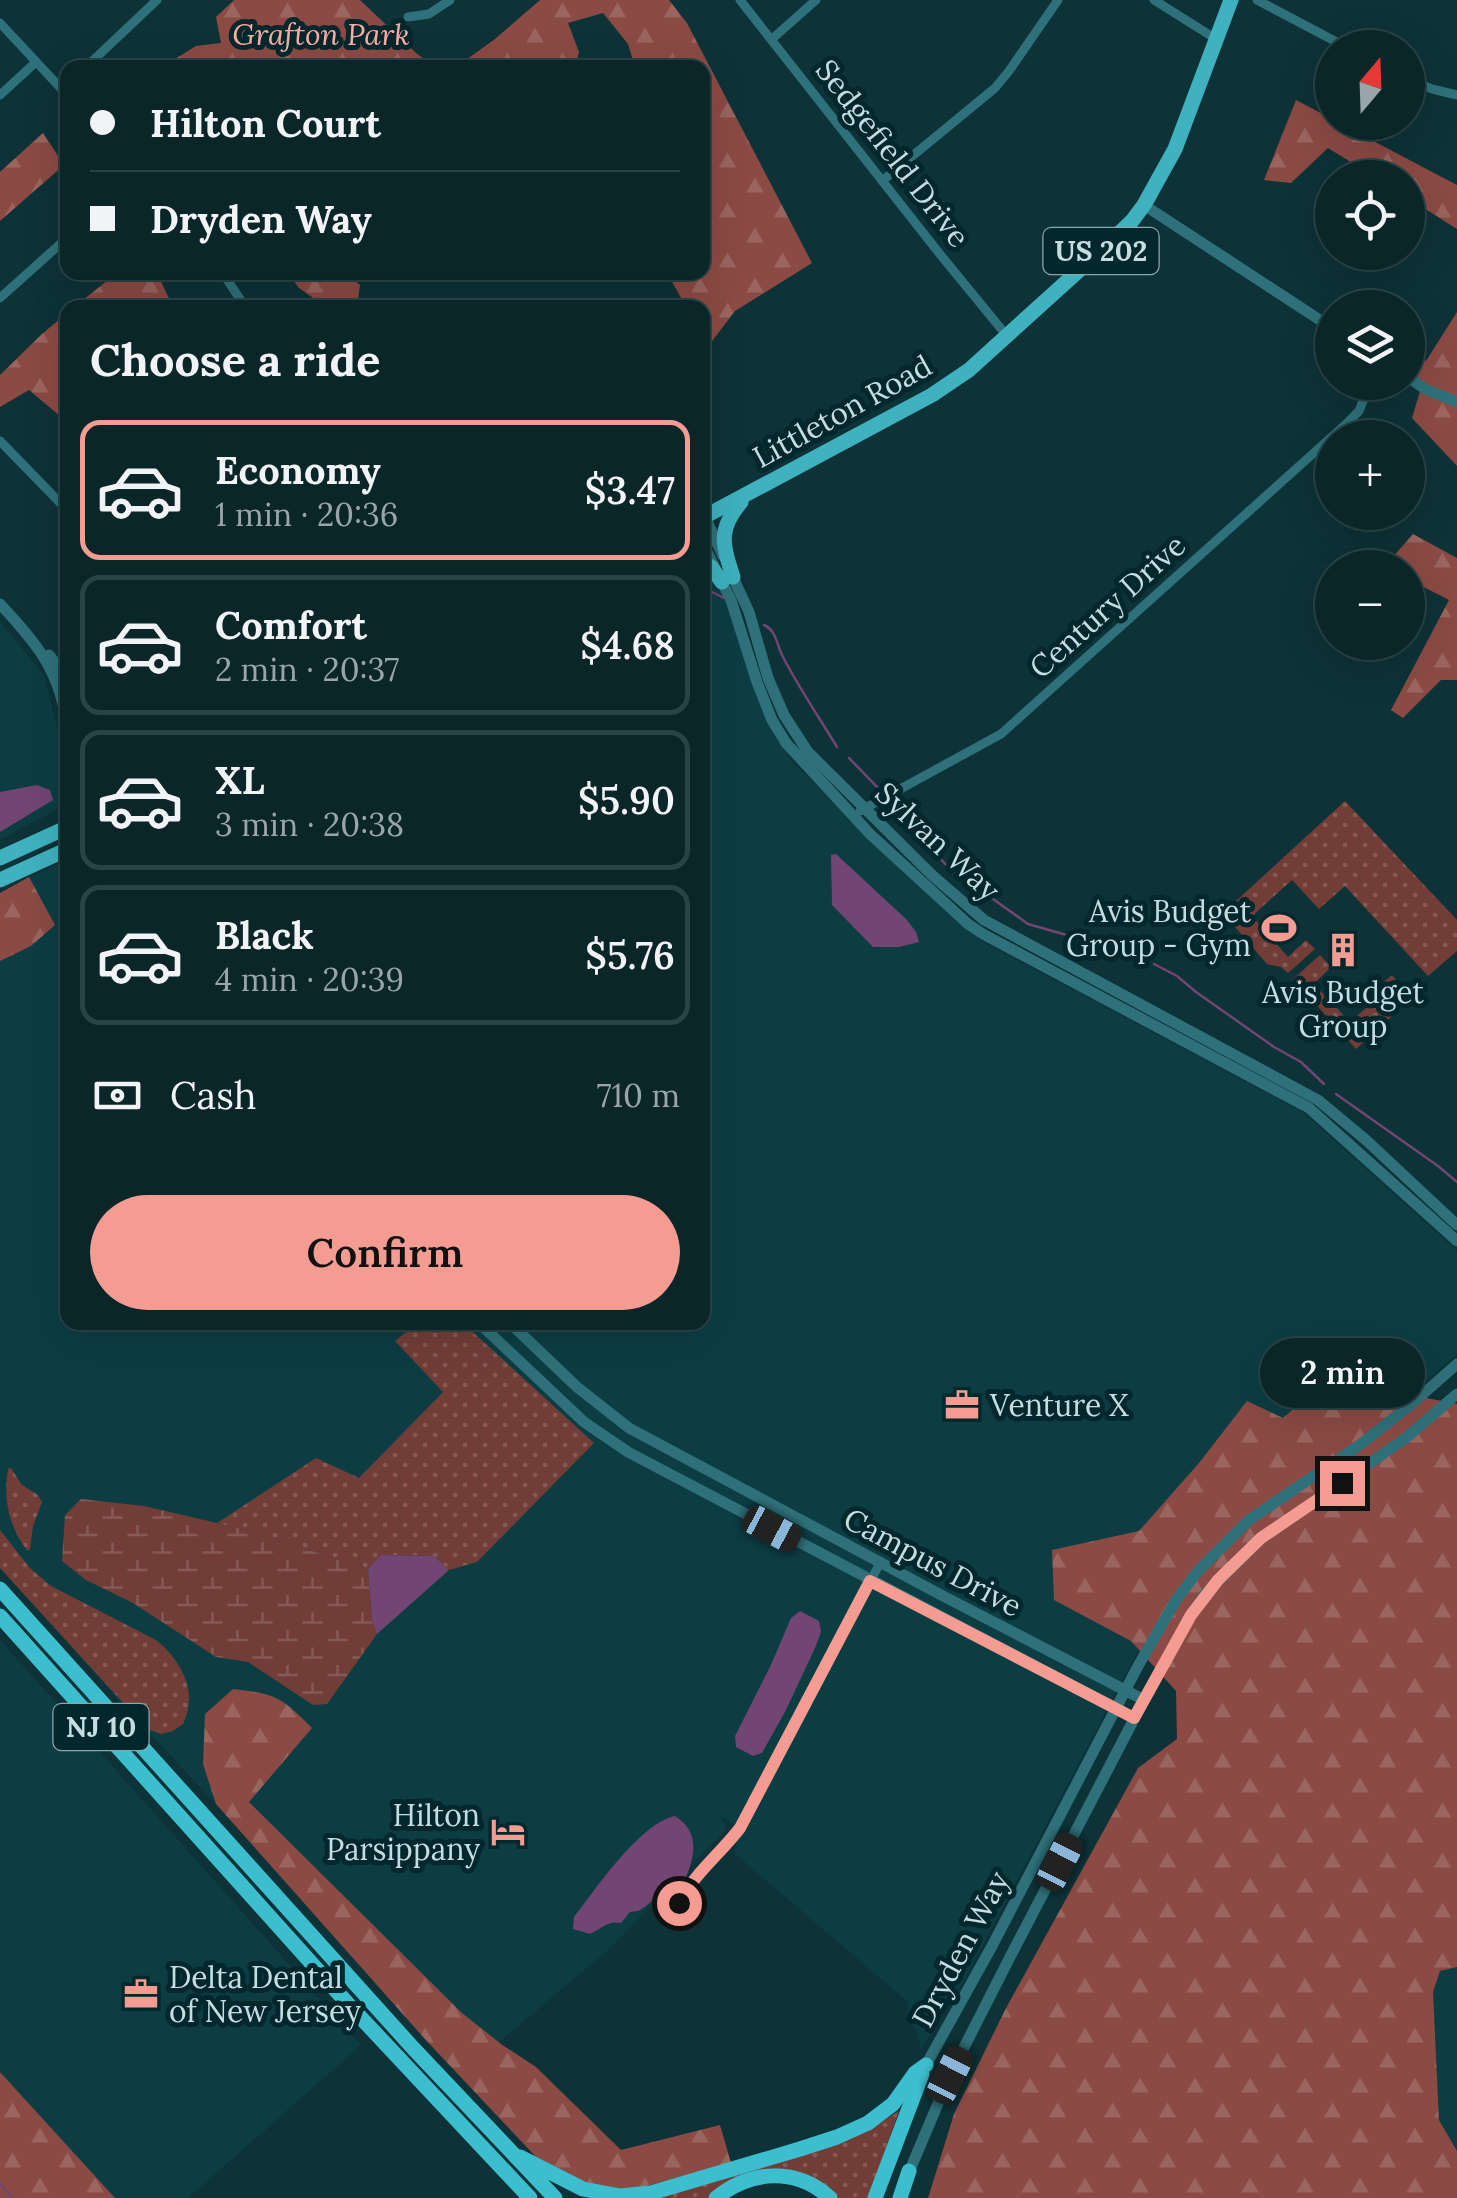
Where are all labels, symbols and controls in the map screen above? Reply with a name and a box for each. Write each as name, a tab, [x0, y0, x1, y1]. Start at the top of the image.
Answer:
park label: Grafton Park	[232, 15, 410, 53]
north arrow	[1315, 30, 1425, 140]
map controls	[1315, 30, 1425, 660]
street label: Sedgefield Drive	[807, 52, 978, 255]
text: Hilton Court	[150, 99, 381, 147]
button: locate	[1315, 160, 1425, 270]
text: Dryden Way	[150, 195, 372, 243]
road number: US 202	[1044, 228, 1158, 274]
button: layers	[1315, 290, 1425, 400]
text: Choose a ride	[90, 331, 380, 388]
street label: Littleton Road	[746, 346, 938, 476]
button: +	[1315, 420, 1425, 530]
icon: car	[95, 445, 185, 535]
text: Economy	[215, 446, 381, 494]
text: $3.47	[585, 466, 675, 514]
text: 1 min · 20:36	[215, 494, 398, 535]
street label: Century Drive	[1021, 526, 1194, 687]
button: −	[1315, 550, 1425, 660]
icon: car	[95, 600, 185, 690]
text: Comfort	[215, 601, 367, 649]
text: $4.68	[580, 621, 675, 669]
text: 2 min · 20:37	[215, 649, 399, 690]
icon: car	[95, 755, 185, 845]
text: XL	[215, 756, 265, 804]
street label: Sylvan Way	[867, 774, 1008, 909]
text: $5.90	[578, 776, 675, 824]
text: 3 min · 20:38	[215, 804, 404, 845]
place label: Avis Budget Group - Gym	[1066, 892, 1251, 965]
sports icon: Avis Budget Group - Gym	[1260, 909, 1298, 947]
icon: car	[95, 910, 185, 1000]
text: Black	[215, 911, 314, 959]
text: $5.76	[585, 931, 675, 979]
building icon: Avis Budget Group	[1324, 931, 1362, 969]
text: 4 min · 20:39	[215, 959, 404, 1000]
place label: Avis Budget Group	[1261, 973, 1424, 1045]
icon: cash	[90, 1068, 145, 1123]
text: Cash	[170, 1071, 257, 1119]
text: 710 m	[597, 1075, 680, 1116]
button: Confirm	[90, 1195, 680, 1310]
callout: 2 min	[1260, 1338, 1424, 1408]
text: 2 min	[1300, 1352, 1385, 1393]
office icon: Venture X	[943, 1386, 981, 1424]
place label: Venture X	[989, 1386, 1129, 1424]
route end	[1320, 1461, 1365, 1506]
street label: Campus Drive	[838, 1499, 1028, 1625]
car	[738, 1502, 806, 1556]
road number: NJ 10	[54, 1704, 148, 1750]
place label: Hilton Parsippany	[326, 1796, 480, 1869]
hotel icon: Hilton Parsippany	[489, 1813, 527, 1851]
car	[1033, 1828, 1087, 1896]
street label: Dryden Way	[903, 1864, 1018, 2034]
route start	[657, 1881, 702, 1926]
place label: Delta Dental of New Jersey	[169, 1958, 361, 2031]
office icon: Delta Dental of New Jersey	[122, 1975, 160, 2013]
car	[923, 2041, 977, 2109]

